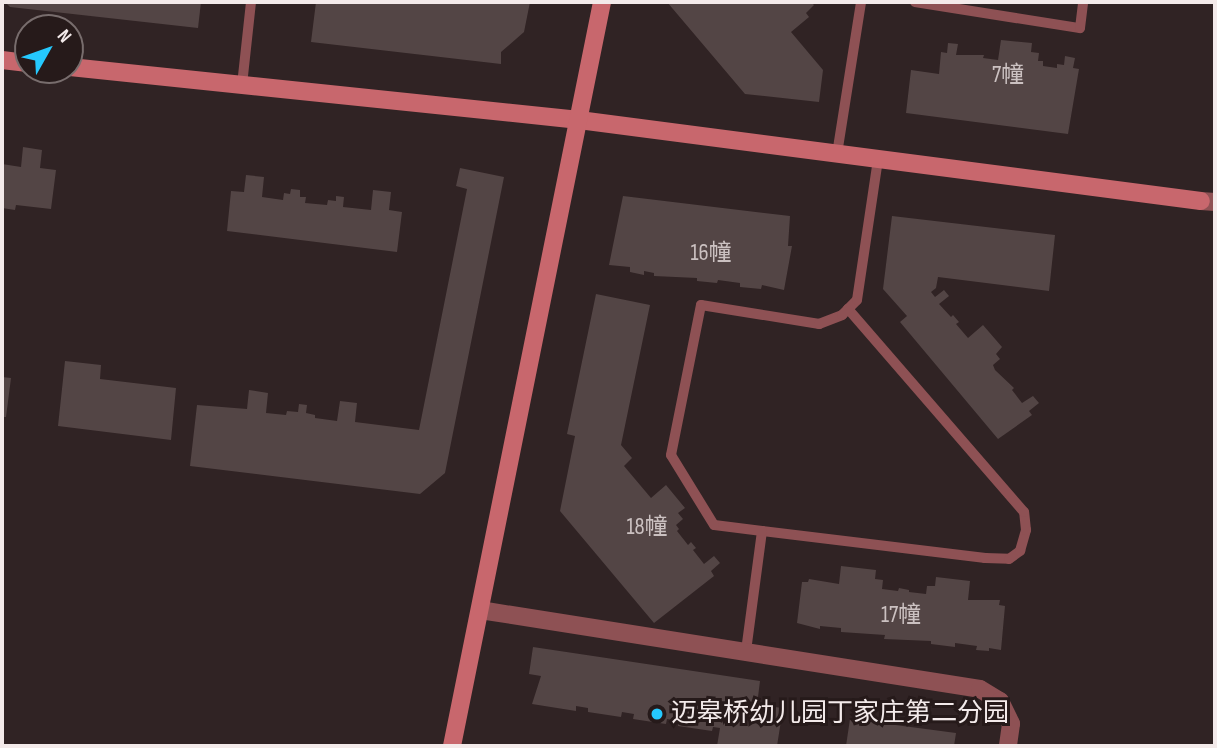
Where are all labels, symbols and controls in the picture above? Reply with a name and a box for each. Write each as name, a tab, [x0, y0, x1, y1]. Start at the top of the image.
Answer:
north arrow	[14, 14, 84, 84]
text: N	[52, 25, 76, 48]
house number: 7幢	[992, 61, 1024, 89]
house number: 16幢	[690, 239, 732, 267]
house number: 18幢	[626, 513, 668, 541]
house number: 17幢	[881, 601, 921, 629]
place label: 迈皋桥幼儿园丁家庄第二分园	[671, 698, 1009, 730]
marker: 迈皋桥幼儿园丁家庄第二分园	[649, 706, 665, 722]

